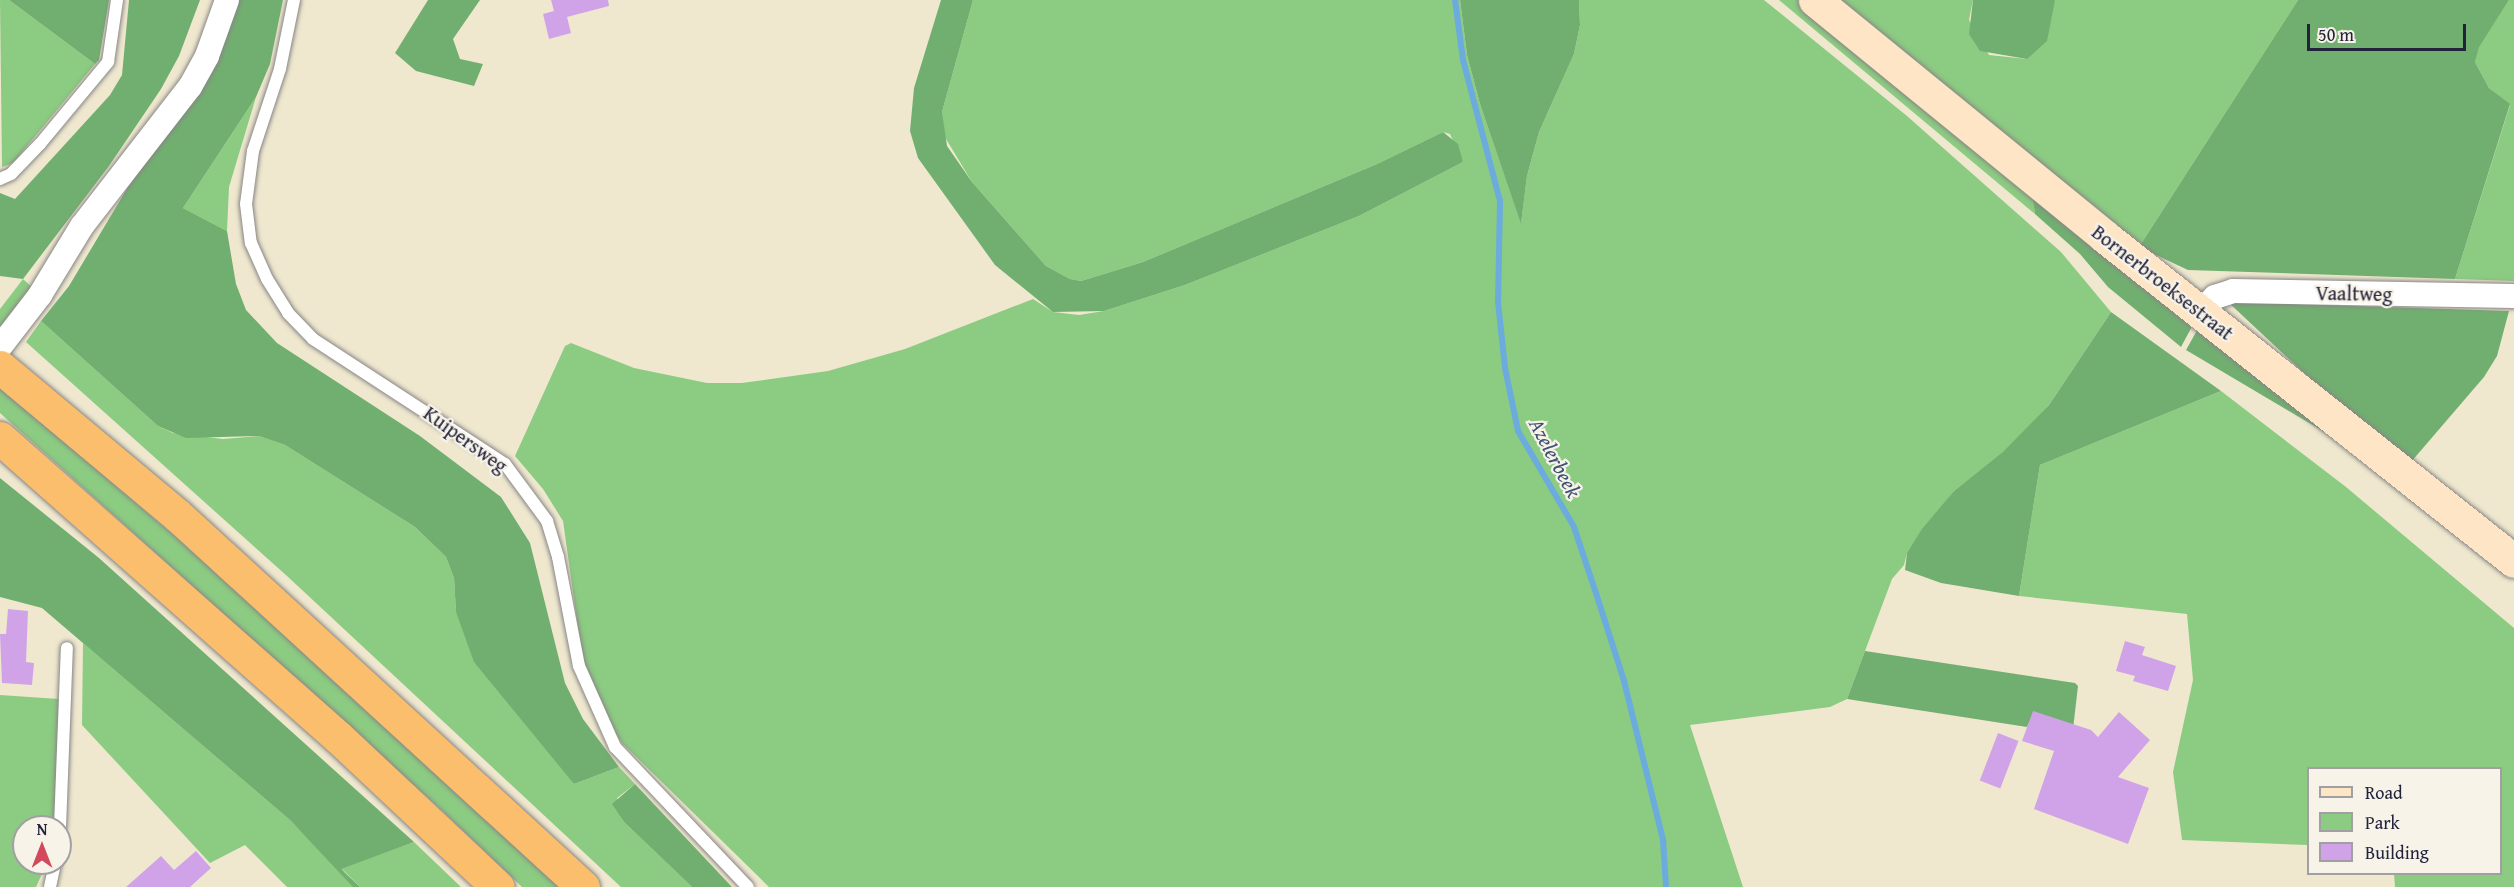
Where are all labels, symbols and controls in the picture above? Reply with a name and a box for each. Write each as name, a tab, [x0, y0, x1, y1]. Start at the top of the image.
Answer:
scale bar	[2310, 12, 2469, 50]
text: 50 m	[2318, 21, 2354, 48]
street label: Bornerbroeksestraat	[2087, 219, 2239, 345]
street label: Vaaltweg	[2315, 280, 2393, 306]
street label: Kuipersweg	[419, 401, 513, 477]
water label: Azelerbeek	[1524, 414, 1586, 502]
legend	[2307, 767, 2502, 875]
text: Road	[2365, 779, 2403, 806]
text: Park	[2365, 809, 2400, 836]
north arrow	[12, 815, 72, 875]
text: N	[37, 817, 47, 841]
text: Building	[2365, 839, 2429, 866]

